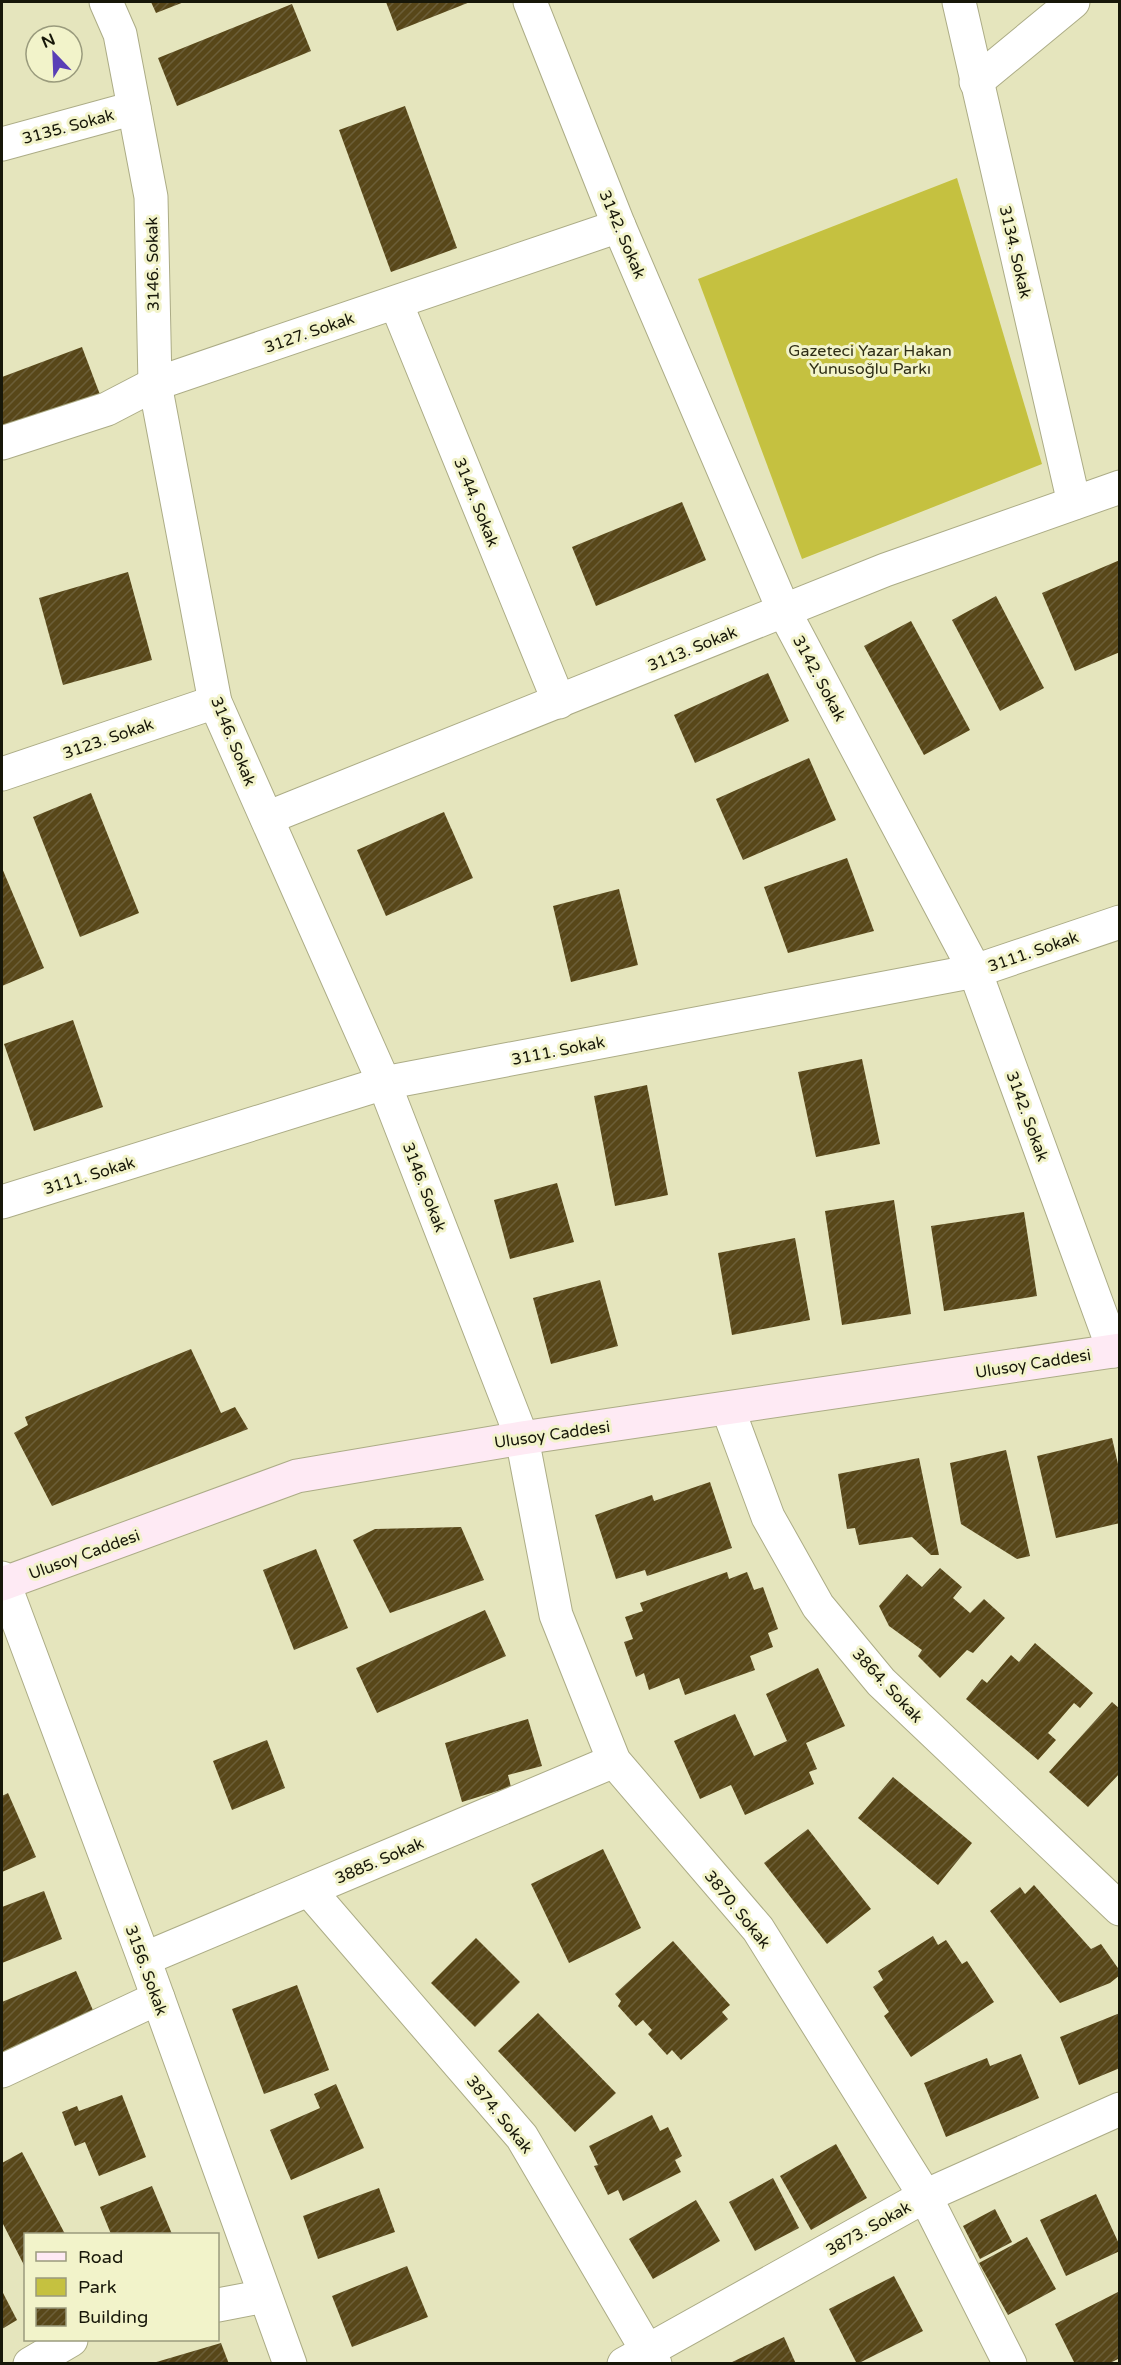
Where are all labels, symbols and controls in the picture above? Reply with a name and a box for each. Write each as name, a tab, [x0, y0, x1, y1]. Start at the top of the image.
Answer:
north arrow	[24, 24, 84, 84]
text: N	[39, 29, 58, 53]
street label: 3135. Sokak	[20, 105, 117, 149]
street label: 3142. Sokak	[594, 187, 650, 282]
street label: 3134. Sokak	[995, 204, 1035, 301]
street label: 3146. Sokak	[142, 216, 164, 311]
street label: 3127. Sokak	[262, 308, 357, 358]
park label: Gazeteci Yazar Hakan Yunusoğlu Parkı	[788, 341, 952, 379]
street label: 3144. Sokak	[449, 455, 503, 550]
street label: 3113. Sokak	[645, 622, 740, 676]
street label: 3142. Sokak	[788, 632, 850, 725]
street label: 3146. Sokak	[206, 694, 260, 789]
street label: 3123. Sokak	[60, 714, 156, 764]
street label: 3111. Sokak	[985, 927, 1081, 977]
street label: 3111. Sokak	[510, 1032, 607, 1070]
street label: 3142. Sokak	[1002, 1069, 1053, 1164]
street label: 3146. Sokak	[398, 1140, 450, 1235]
street label: 3111. Sokak	[41, 1153, 138, 1199]
street label: Ulusoy Caddesi	[974, 1345, 1092, 1383]
street label: Ulusoy Caddesi	[493, 1417, 611, 1453]
street label: Ulusoy Caddesi	[26, 1526, 143, 1584]
street label: 3864. Sokak	[848, 1644, 927, 1727]
street label: 3885. Sokak	[332, 1833, 427, 1889]
street label: 3870. Sokak	[700, 1867, 775, 1953]
street label: 3156. Sokak	[121, 1923, 172, 2018]
street label: 3874. Sokak	[462, 2072, 537, 2158]
street label: 3873. Sokak	[822, 2197, 915, 2260]
legend	[24, 2233, 219, 2341]
text: Road	[78, 2246, 123, 2268]
text: Park	[78, 2276, 117, 2298]
text: Building	[78, 2306, 148, 2328]

